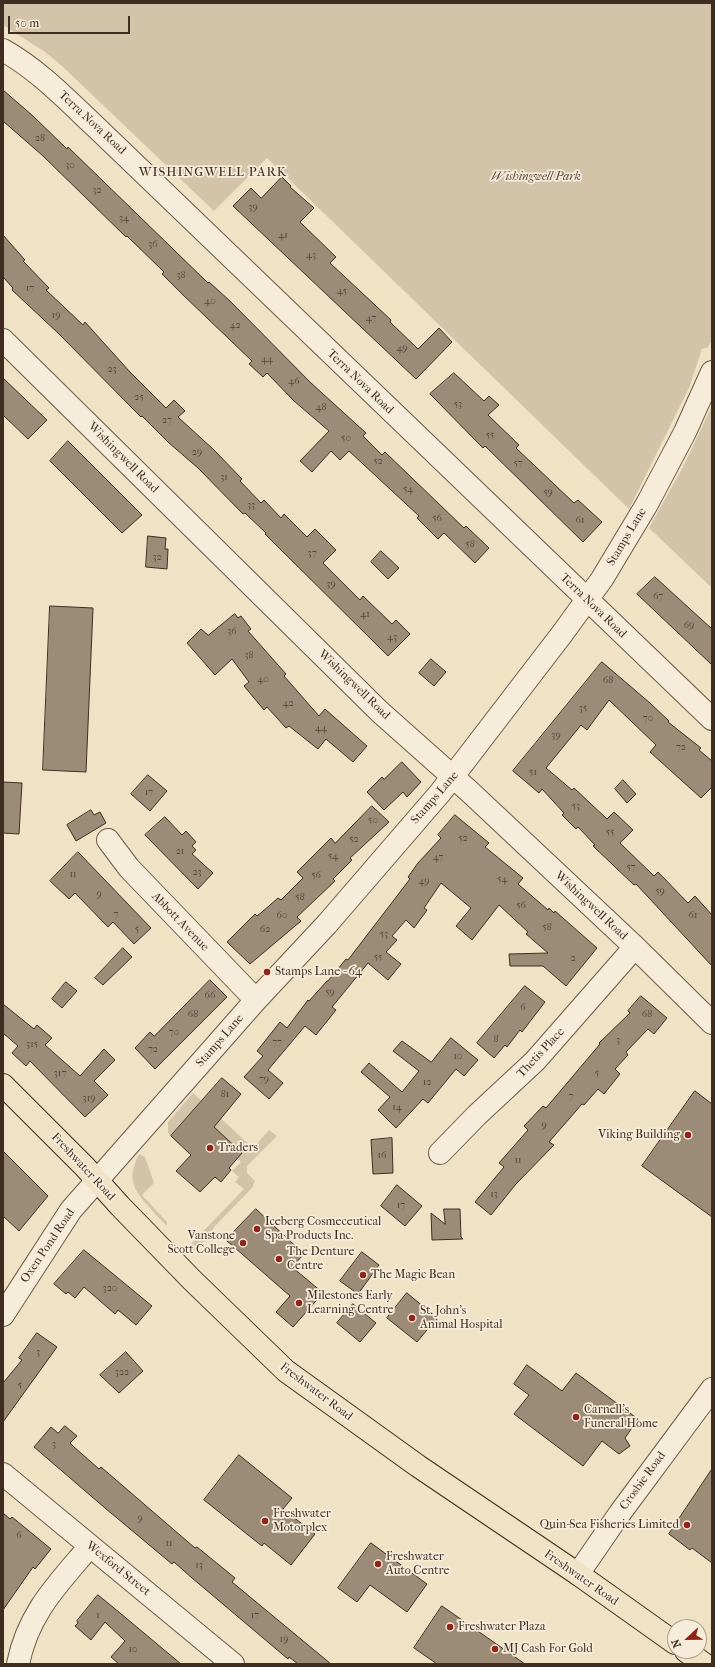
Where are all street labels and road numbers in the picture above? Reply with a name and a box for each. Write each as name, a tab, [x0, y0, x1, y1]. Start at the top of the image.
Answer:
street label: Terra Nova Road	[55, 88, 129, 158]
street label: Terra Nova Road	[324, 347, 396, 417]
street label: Wishingwell Road	[85, 420, 161, 496]
street label: Stamps Lane	[604, 505, 650, 569]
street label: Terra Nova Road	[557, 571, 629, 641]
street label: Wishingwell Road	[315, 647, 393, 723]
street label: Stamps Lane	[408, 769, 462, 827]
street label: Wishingwell Road	[552, 869, 630, 943]
street label: Abbott Avenue	[148, 890, 212, 954]
street label: Stamps Lane	[193, 1012, 247, 1070]
street label: Thetis Place	[514, 1025, 568, 1081]
street label: Freshwater Road	[48, 1130, 118, 1204]
street label: Oxen Pond Road	[18, 1206, 78, 1286]
street label: Freshwater Road	[277, 1360, 355, 1424]
street label: Crosbie Road	[617, 1449, 669, 1513]
street label: Wexford Street	[83, 1539, 153, 1599]
street label: Freshwater Road	[541, 1547, 621, 1609]

